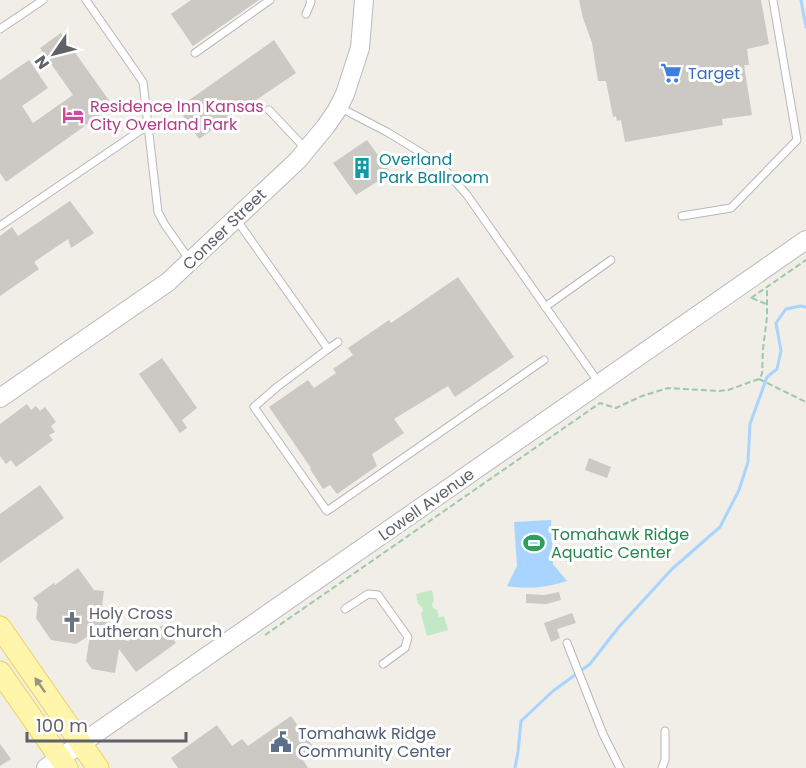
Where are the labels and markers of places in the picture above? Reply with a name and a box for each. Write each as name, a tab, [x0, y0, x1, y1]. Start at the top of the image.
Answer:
supermarket icon: Target	[659, 61, 683, 85]
place label: Target	[688, 62, 740, 85]
place label: Residence Inn Kansas City Overland Park	[90, 95, 264, 136]
hotel icon: Residence Inn Kansas City Overland Park	[61, 103, 85, 127]
place label: Overland Park Ballroom	[379, 148, 489, 189]
building icon: Overland Park Ballroom	[350, 156, 374, 180]
place label: Tomahawk Ridge Aquatic Center	[551, 523, 689, 564]
sports icon: Tomahawk Ridge Aquatic Center	[522, 531, 546, 555]
place label: Holy Cross Lutheran Church	[89, 602, 222, 643]
church icon: Holy Cross Lutheran Church	[60, 610, 84, 634]
place label: Tomahawk Ridge Community Center	[298, 722, 451, 763]
public building icon: Tomahawk Ridge Community Center	[269, 730, 293, 754]

